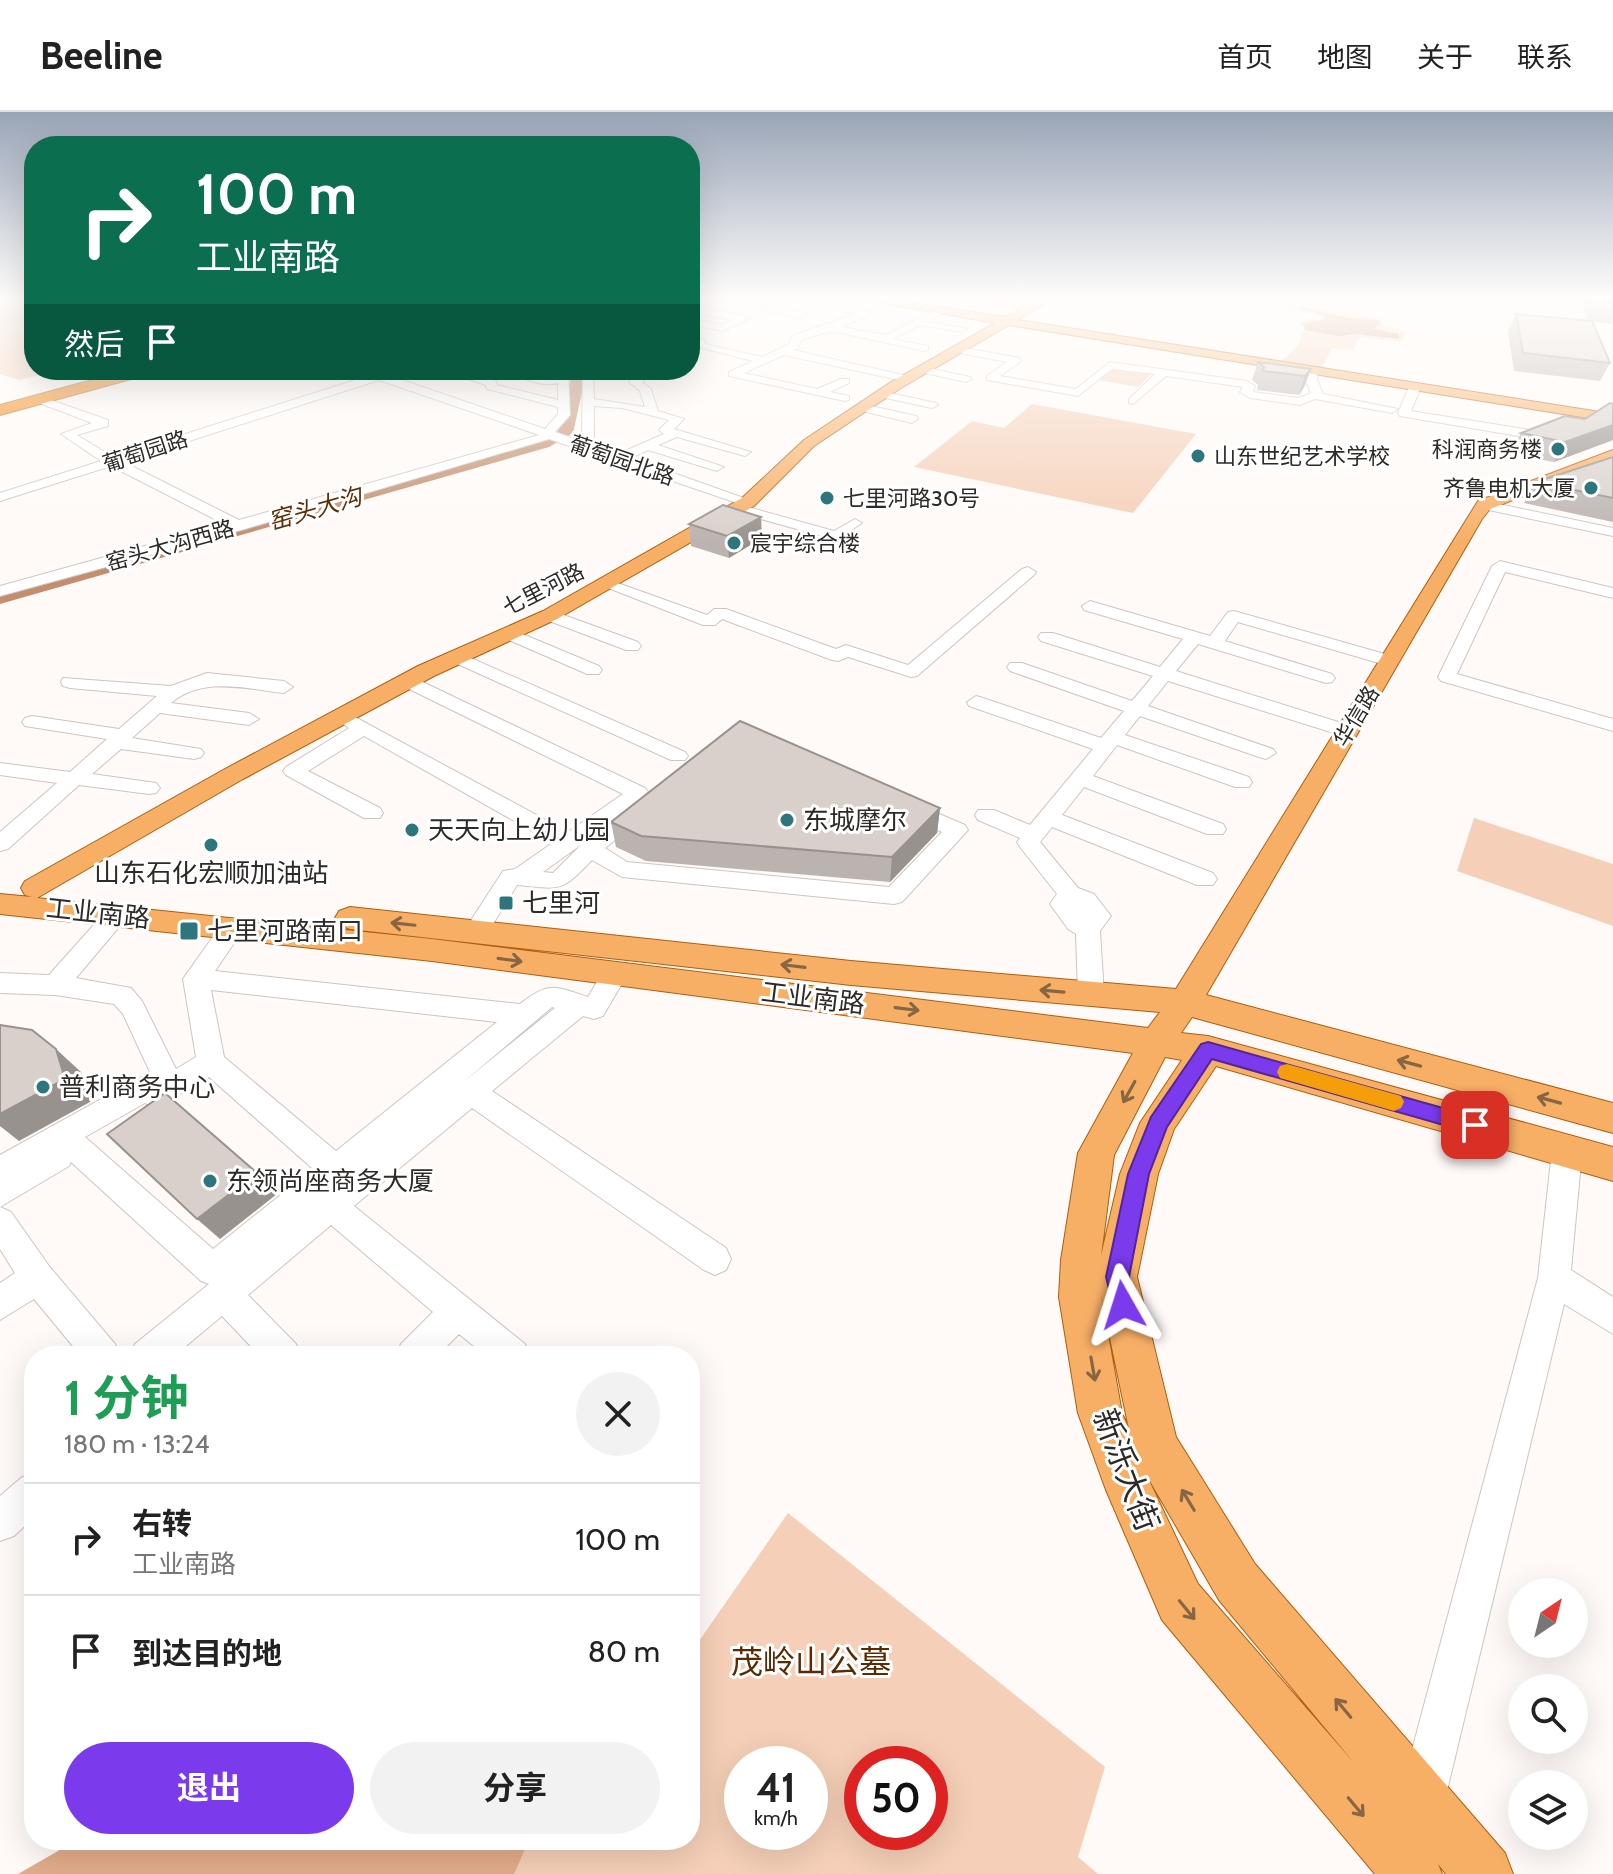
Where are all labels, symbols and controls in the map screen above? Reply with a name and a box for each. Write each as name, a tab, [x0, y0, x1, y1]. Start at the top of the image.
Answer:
text: Beeline	[40, 32, 163, 79]
text: 首页	[1217, 40, 1273, 74]
text: 地图	[1317, 40, 1373, 74]
text: 关于	[1417, 40, 1473, 74]
text: 联系	[1517, 40, 1573, 74]
text: 100 m	[196, 160, 357, 228]
icon: right	[64, 168, 168, 272]
text: 工业南路	[196, 235, 340, 279]
icon: arrive	[140, 320, 184, 364]
text: 然后	[64, 326, 124, 363]
street label: 葡萄园路	[99, 425, 191, 478]
street label: 葡萄园北路	[565, 430, 678, 491]
place label: 科润商务楼	[1432, 436, 1542, 463]
marker: 科润商务楼	[1549, 440, 1567, 458]
place label: 山东世纪艺术学校	[1214, 443, 1390, 470]
marker: 山东世纪艺术学校	[1189, 447, 1207, 465]
place label: 齐鲁电机大厦	[1443, 475, 1575, 502]
marker: 齐鲁电机大厦	[1582, 479, 1600, 497]
water label: 窑头大沟	[265, 481, 368, 536]
place label: 七里河路30号	[843, 485, 980, 512]
marker: 七里河路30号	[818, 489, 836, 507]
street label: 窑头大沟西路	[103, 514, 237, 577]
place label: 宸宇综合楼	[750, 530, 860, 557]
marker: 宸宇综合楼	[725, 534, 743, 552]
street label: 七里河路	[498, 557, 589, 621]
street label: 华信路	[1328, 681, 1385, 752]
place label: 东城摩尔	[803, 804, 907, 836]
marker: 东城摩尔	[778, 811, 796, 829]
place label: 天天向上幼儿园	[428, 814, 610, 846]
marker: 天天向上幼儿园	[403, 821, 421, 839]
marker: 山东石化宏顺加油站	[202, 836, 220, 854]
place label: 山东石化宏顺加油站	[94, 857, 328, 889]
place label: 七里河	[522, 887, 600, 919]
street label: 工业南路	[45, 892, 151, 934]
marker: 七里河	[497, 894, 515, 912]
place label: 七里河路南口	[207, 915, 363, 947]
one-way arrow	[390, 916, 417, 931]
marker: 七里河路南口	[178, 920, 200, 942]
one-way arrow	[496, 953, 522, 968]
one-way arrow	[780, 959, 807, 974]
street label: 工业南路	[759, 976, 867, 1020]
one-way arrow	[1039, 983, 1066, 998]
one-way arrow	[893, 1001, 919, 1016]
one-way arrow	[1396, 1054, 1422, 1069]
place label: 普利商务中心	[59, 1071, 215, 1103]
marker: 普利商务中心	[34, 1078, 52, 1096]
one-way arrow	[1121, 1080, 1137, 1103]
pin	[1441, 1091, 1509, 1159]
one-way arrow	[1536, 1092, 1562, 1107]
icon: arrive	[1453, 1103, 1497, 1147]
place label: 东领尚座商务大厦	[226, 1165, 434, 1197]
marker: 东领尚座商务大厦	[201, 1172, 219, 1190]
position arrow	[1081, 1263, 1165, 1347]
one-way arrow	[1086, 1356, 1101, 1382]
text: 1 分钟	[64, 1369, 189, 1427]
button: close	[576, 1372, 660, 1456]
street label: 新泺大街	[1085, 1403, 1168, 1537]
text: 180 m · 13:24	[64, 1428, 210, 1460]
one-way arrow	[1179, 1489, 1195, 1512]
text: 右转	[132, 1505, 192, 1542]
icon: right	[64, 1517, 108, 1561]
text: 100 m	[575, 1521, 660, 1558]
text: 工业南路	[132, 1548, 236, 1580]
north arrow	[1508, 1578, 1588, 1658]
map controls	[1508, 1578, 1588, 1850]
one-way arrow	[1178, 1599, 1196, 1619]
icon: arrive	[64, 1629, 108, 1673]
text: 80 m	[588, 1633, 660, 1670]
text: 到达目的地	[132, 1635, 282, 1672]
park label: 茂岭山公墓	[731, 1642, 891, 1681]
button: search	[1508, 1674, 1588, 1754]
one-way arrow	[1334, 1698, 1352, 1718]
button: 退出	[64, 1742, 354, 1834]
button: 分享	[370, 1742, 660, 1834]
speed limit sign: 50	[844, 1746, 948, 1850]
text: 41	[756, 1763, 796, 1812]
button: layers	[1508, 1770, 1588, 1850]
one-way arrow	[1347, 1797, 1365, 1817]
text: km/h	[754, 1806, 798, 1830]

